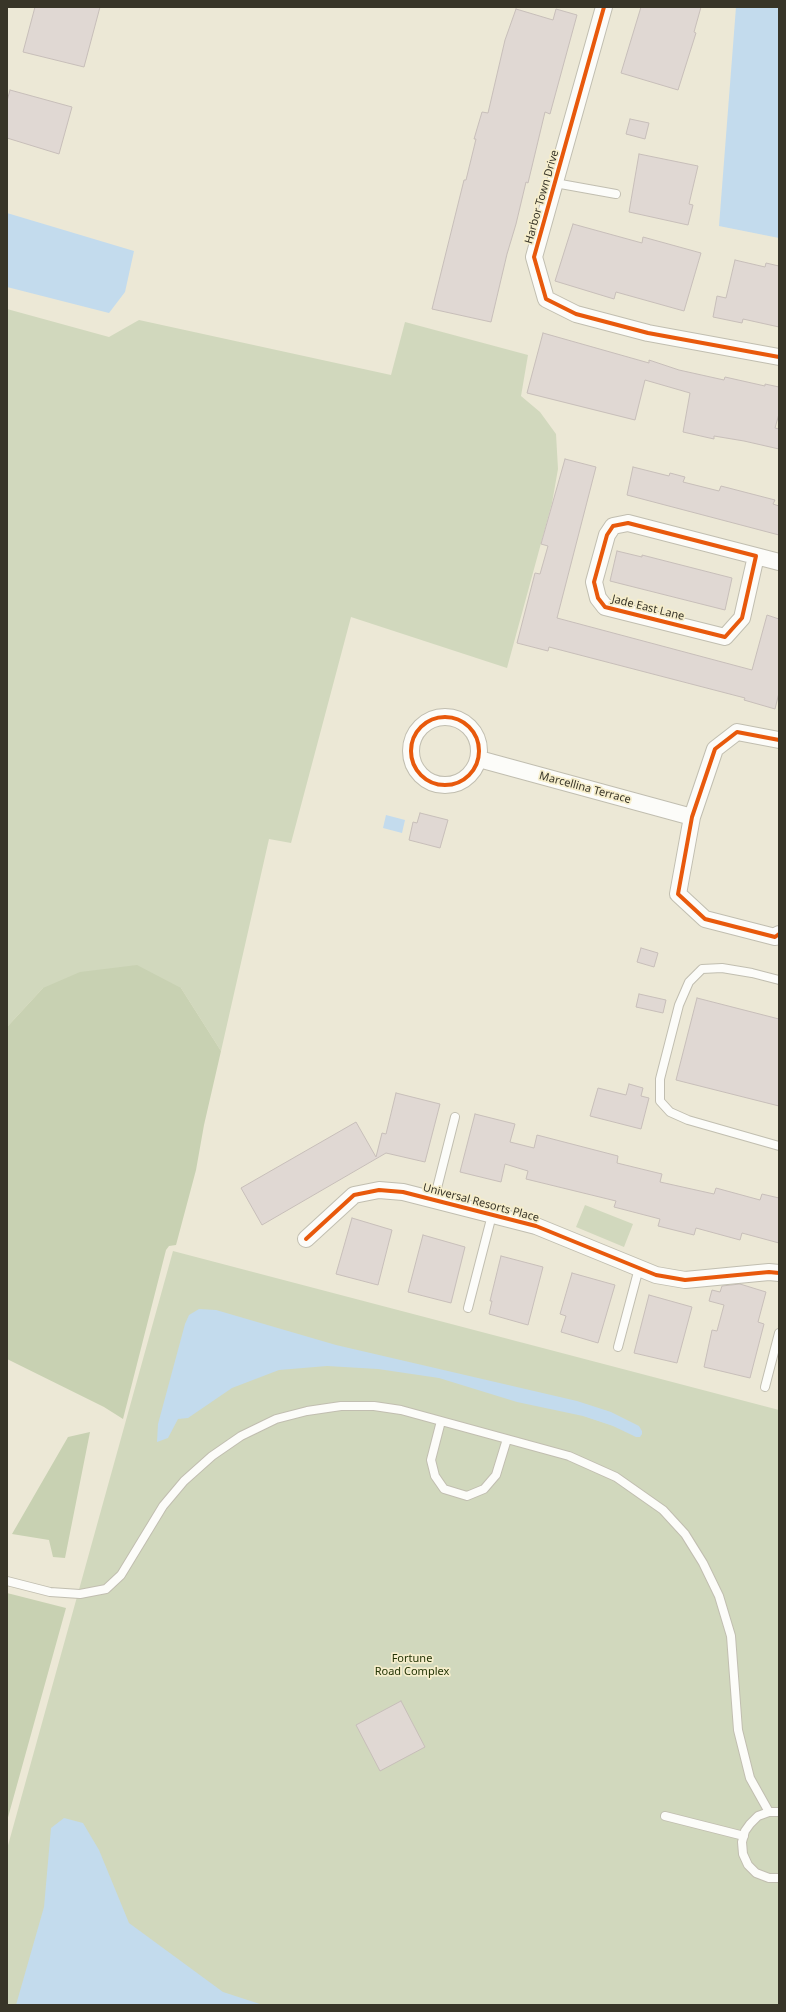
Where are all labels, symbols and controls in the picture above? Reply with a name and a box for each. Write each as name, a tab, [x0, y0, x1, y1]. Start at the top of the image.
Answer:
street label: Harbor Town Drive	[522, 149, 562, 245]
street label: Jade East Lane	[610, 593, 686, 623]
street label: Marcellina Terrace	[538, 769, 632, 807]
street label: Universal Resorts Place	[421, 1181, 541, 1225]
park label: Fortune Road Complex	[375, 1652, 449, 1678]

